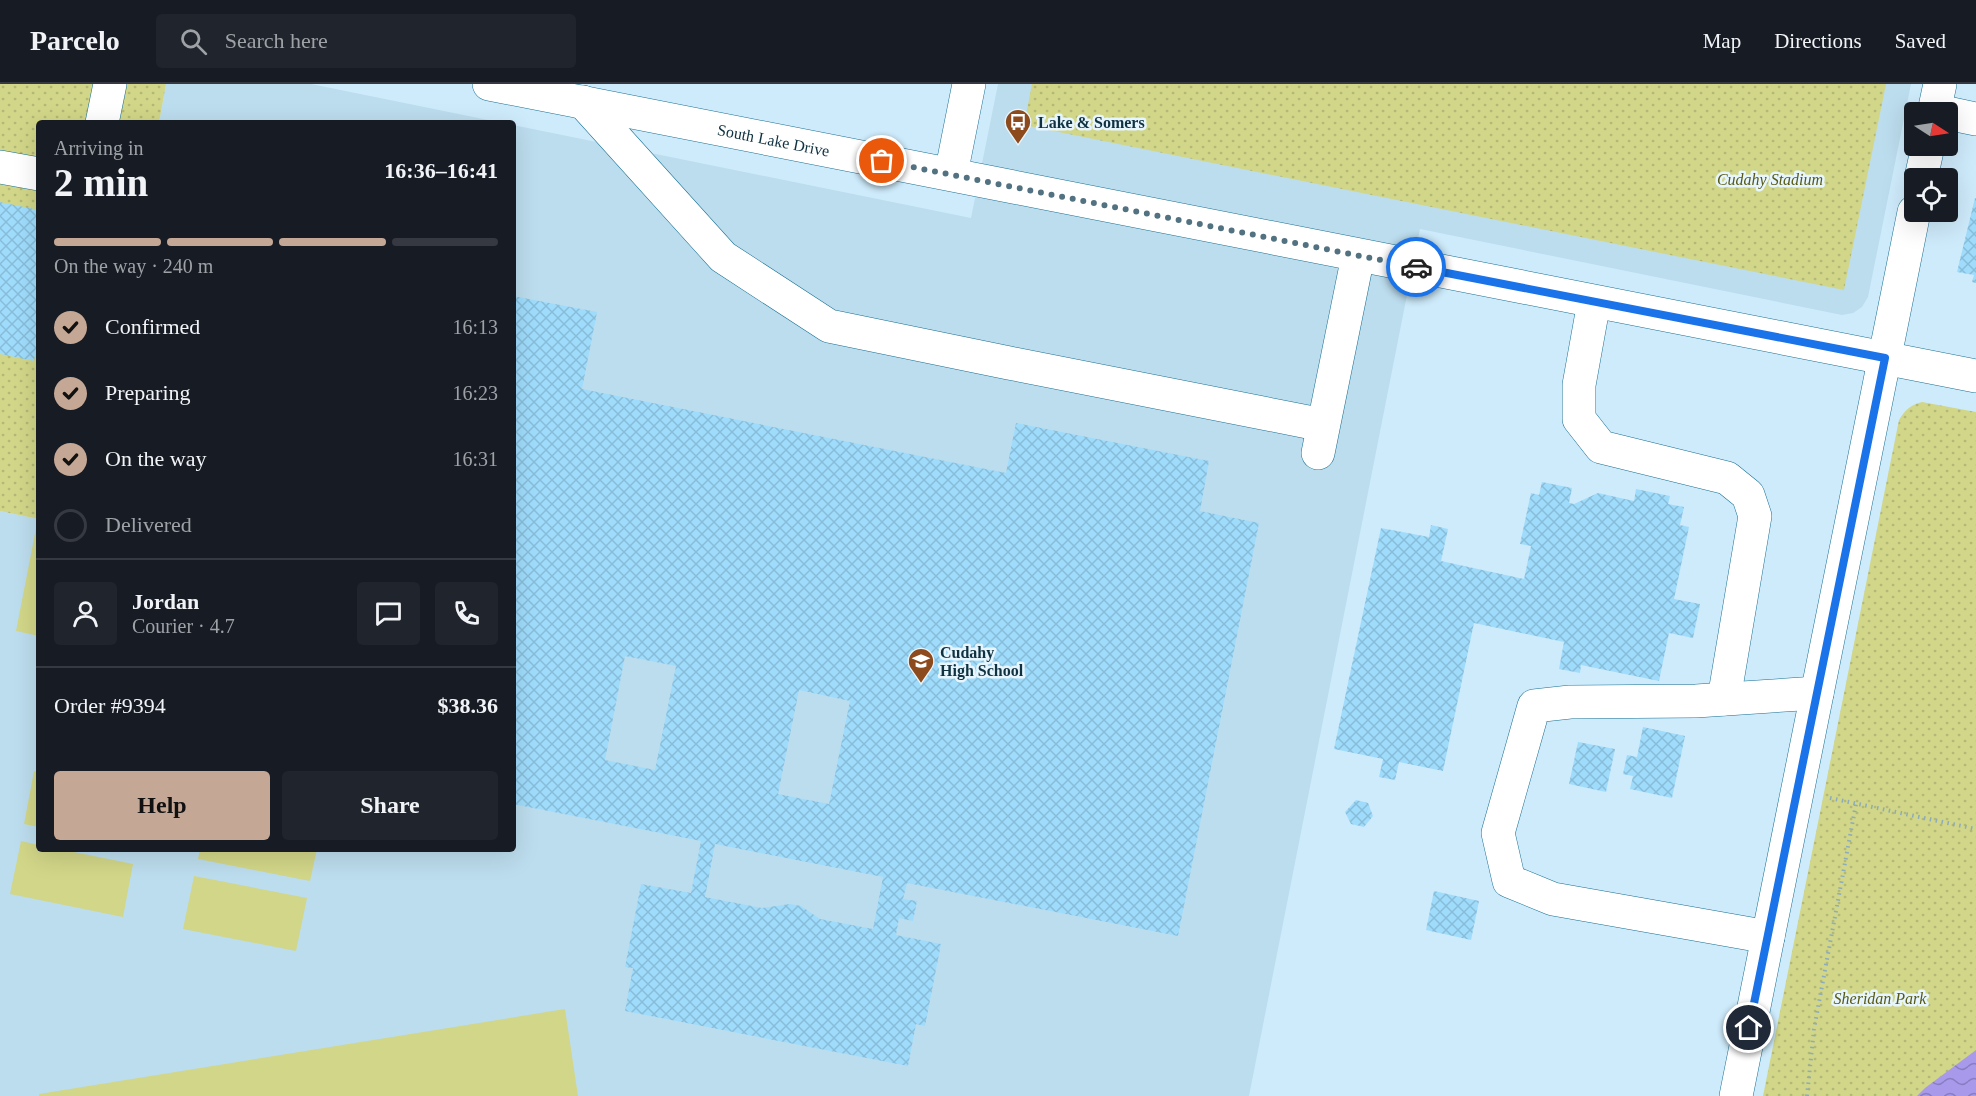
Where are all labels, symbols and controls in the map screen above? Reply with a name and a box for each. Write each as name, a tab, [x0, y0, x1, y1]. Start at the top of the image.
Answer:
search box	[156, 14, 576, 68]
text: Parcelo	[30, 25, 120, 56]
icon: search	[177, 25, 210, 58]
text: Search here	[225, 28, 328, 53]
text: Map	[1703, 29, 1741, 53]
text: Directions	[1774, 29, 1862, 53]
text: Saved	[1895, 29, 1946, 53]
north arrow	[1904, 102, 1958, 156]
map controls	[1904, 102, 1958, 222]
bus stop icon: Lake & Somers	[1003, 107, 1033, 145]
place label: Lake & Somers	[1038, 114, 1145, 131]
street label: South Lake Drive	[716, 121, 831, 159]
pin	[856, 135, 907, 186]
text: Arriving in	[54, 137, 143, 159]
icon: bag	[865, 144, 898, 177]
text: 16:36–16:41	[384, 158, 498, 183]
text: 2 min	[54, 161, 148, 204]
button: locate	[1904, 168, 1958, 222]
park label: Cudahy Stadium	[1717, 171, 1823, 189]
courier	[1386, 237, 1446, 297]
icon: car	[1400, 251, 1433, 284]
text: On the way · 240 m	[54, 255, 213, 277]
icon: check	[54, 311, 87, 344]
text: Confirmed	[105, 314, 200, 339]
text: 16:13	[452, 316, 498, 338]
icon: check	[54, 377, 87, 410]
text: Preparing	[105, 380, 191, 405]
text: 16:23	[452, 382, 498, 404]
icon: check	[54, 443, 87, 476]
text: On the way	[105, 446, 206, 471]
text: 16:31	[452, 448, 498, 470]
text: Delivered	[105, 512, 192, 537]
button: person	[54, 582, 117, 645]
button: chat	[357, 582, 420, 645]
button: phone	[435, 582, 498, 645]
text: Jordan	[132, 589, 199, 614]
text: Courier · 4.7	[132, 615, 235, 637]
place label: Cudahy High School	[940, 644, 1024, 680]
school or university icon: Cudahy High School	[906, 646, 936, 684]
text: Order #9394	[54, 693, 166, 718]
text: $38.36	[438, 693, 498, 718]
button: Help	[54, 771, 270, 840]
button: Share	[282, 771, 498, 840]
park label: Sheridan Park	[1834, 990, 1927, 1007]
pin	[1723, 1002, 1774, 1053]
icon: home	[1732, 1011, 1765, 1044]

